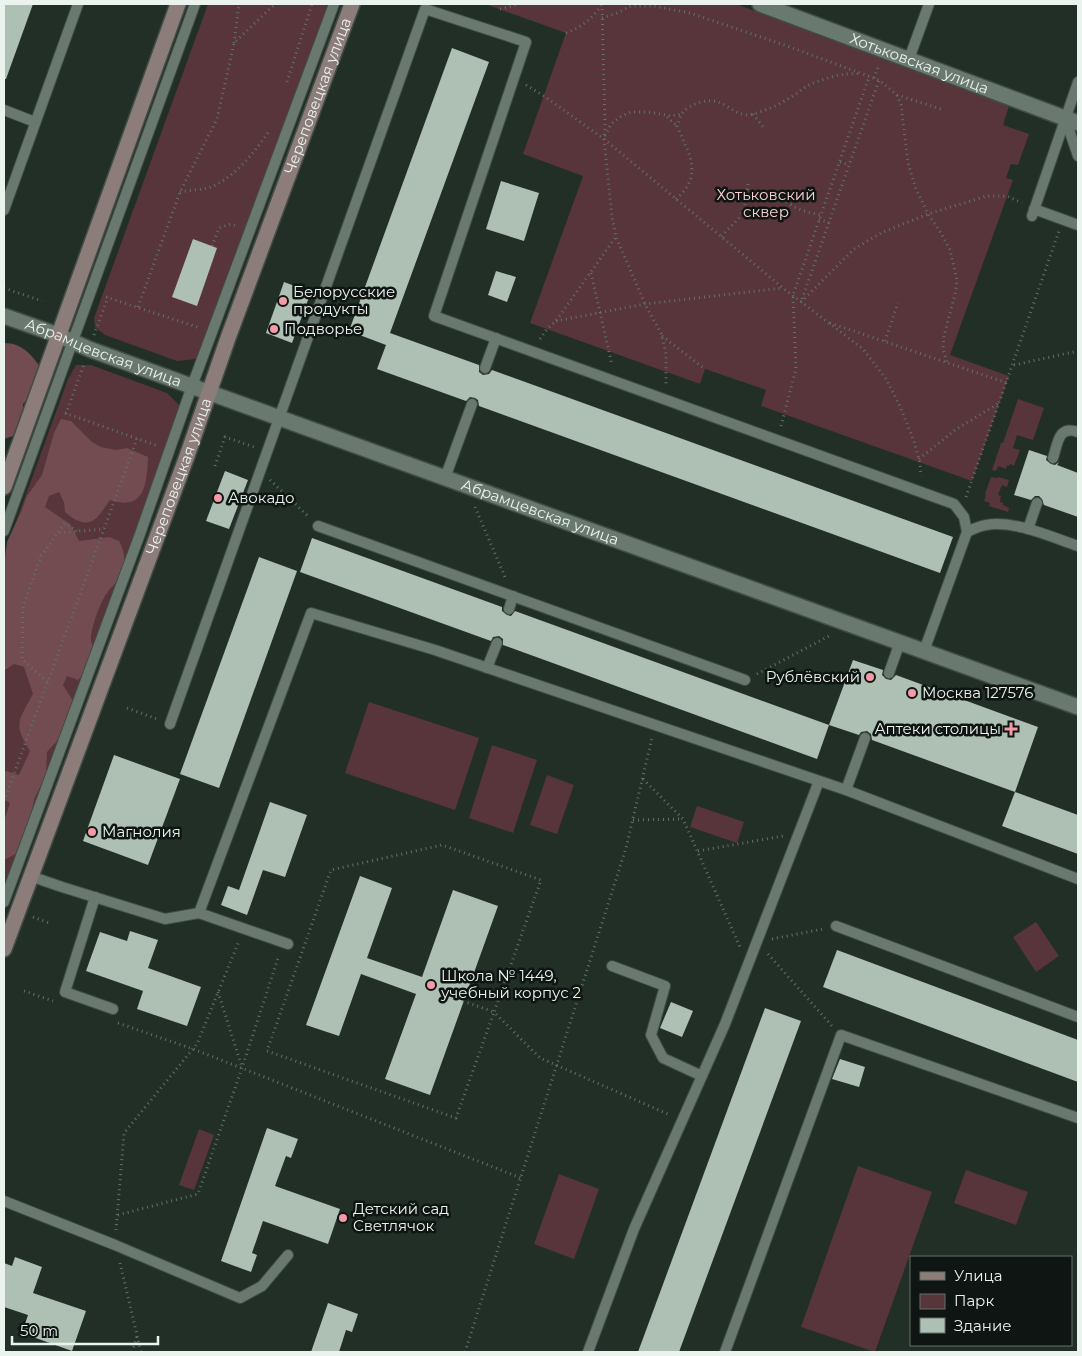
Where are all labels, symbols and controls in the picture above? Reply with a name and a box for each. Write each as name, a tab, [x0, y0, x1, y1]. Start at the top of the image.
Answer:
street label: Череповецкая улица	[280, 15, 355, 176]
street label: Хотьковская улица	[847, 28, 992, 98]
park label: Хотьковский сквер	[717, 185, 816, 221]
place label: Белорусские продукты	[293, 282, 395, 318]
marker: Белорусские продукты	[277, 295, 289, 307]
street label: Абрамцевская улица	[23, 314, 184, 391]
place label: Подворье	[284, 319, 362, 338]
marker: Подворье	[268, 323, 280, 335]
street label: Череповецкая улица	[141, 395, 215, 557]
street label: Абрамцевская улица	[459, 475, 622, 549]
place label: Авокадо	[228, 488, 294, 507]
marker: Авокадо	[212, 492, 224, 504]
place label: Рублёвский	[766, 667, 860, 686]
marker: Рублёвский	[864, 671, 876, 683]
place label: Москва 127576	[922, 683, 1033, 702]
marker: Москва 127576	[906, 687, 918, 699]
place label: Аптеки столицы	[874, 719, 1001, 738]
marker: Аптеки столицы	[1005, 723, 1017, 735]
place label: Магнолия	[102, 822, 181, 841]
marker: Магнолия	[86, 826, 98, 838]
place label: Школа № 1449, учебный корпус 2	[440, 966, 581, 1002]
marker: Школа № 1449, учебный корпус 2	[425, 979, 437, 991]
place label: Детский сад Светлячок	[353, 1199, 449, 1235]
marker: Детский сад Светлячок	[337, 1212, 349, 1224]
legend	[910, 1256, 1072, 1346]
text: Улица	[954, 1266, 1002, 1285]
text: Парк	[954, 1291, 994, 1310]
scale bar	[12, 1314, 159, 1346]
text: Здание	[954, 1316, 1012, 1335]
text: 50 m	[20, 1321, 58, 1340]

